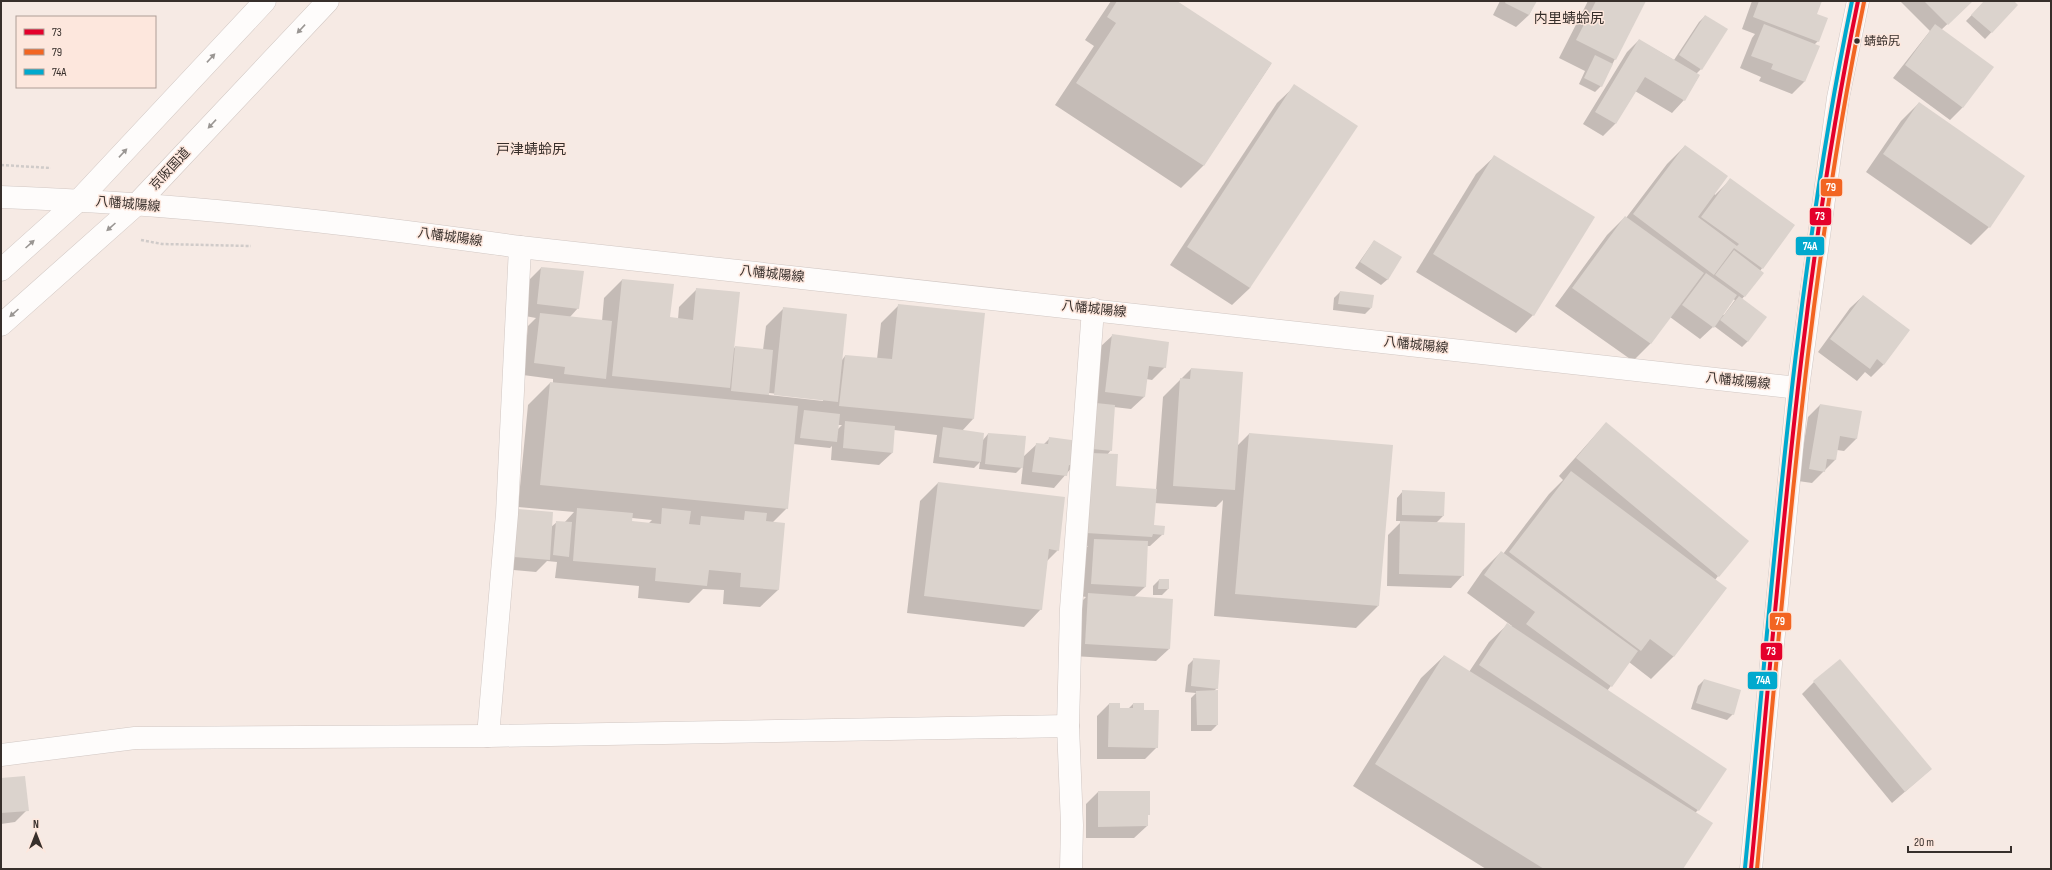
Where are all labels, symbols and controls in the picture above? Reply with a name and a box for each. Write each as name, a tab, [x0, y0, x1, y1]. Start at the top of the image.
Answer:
district label: 内里蜻蛉尻	[1534, 10, 1604, 27]
legend	[16, 16, 156, 88]
one-way arrow	[297, 24, 306, 34]
text: 73	[52, 25, 62, 40]
place label: 蜻蛉尻	[1864, 34, 1900, 49]
marker: 蜻蛉尻	[1852, 36, 1862, 46]
text: 79	[52, 45, 62, 60]
one-way arrow	[207, 53, 216, 64]
text: 74A	[52, 65, 67, 80]
one-way arrow	[207, 119, 217, 129]
district label: 戸津蜻蛉尻	[496, 141, 566, 158]
street label: 京阪国道	[146, 145, 194, 193]
one-way arrow	[118, 148, 127, 158]
line badge: 79	[1820, 178, 1843, 197]
text: 79	[1826, 181, 1836, 194]
street label: 八幡城陽線	[95, 193, 161, 215]
line badge: 73	[1809, 207, 1832, 226]
text: 73	[1815, 210, 1825, 223]
one-way arrow	[106, 222, 117, 231]
street label: 八幡城陽線	[417, 225, 483, 249]
line badge: 74A	[1795, 236, 1825, 256]
one-way arrow	[25, 240, 35, 249]
text: 74A	[1803, 240, 1818, 253]
street label: 八幡城陽線	[739, 263, 805, 285]
street label: 八幡城陽線	[1061, 298, 1127, 320]
one-way arrow	[9, 309, 20, 318]
street label: 八幡城陽線	[1383, 334, 1449, 356]
street label: 八幡城陽線	[1705, 370, 1771, 392]
line badge: 79	[1769, 612, 1792, 631]
text: 79	[1775, 615, 1785, 628]
line badge: 73	[1760, 642, 1783, 661]
text: 73	[1766, 645, 1776, 658]
line badge: 74A	[1747, 671, 1778, 690]
text: 74A	[1756, 674, 1771, 687]
north arrow	[16, 814, 56, 854]
text: N	[33, 818, 39, 831]
scale bar	[1908, 828, 2011, 854]
text: 20 m	[1914, 835, 1934, 850]

